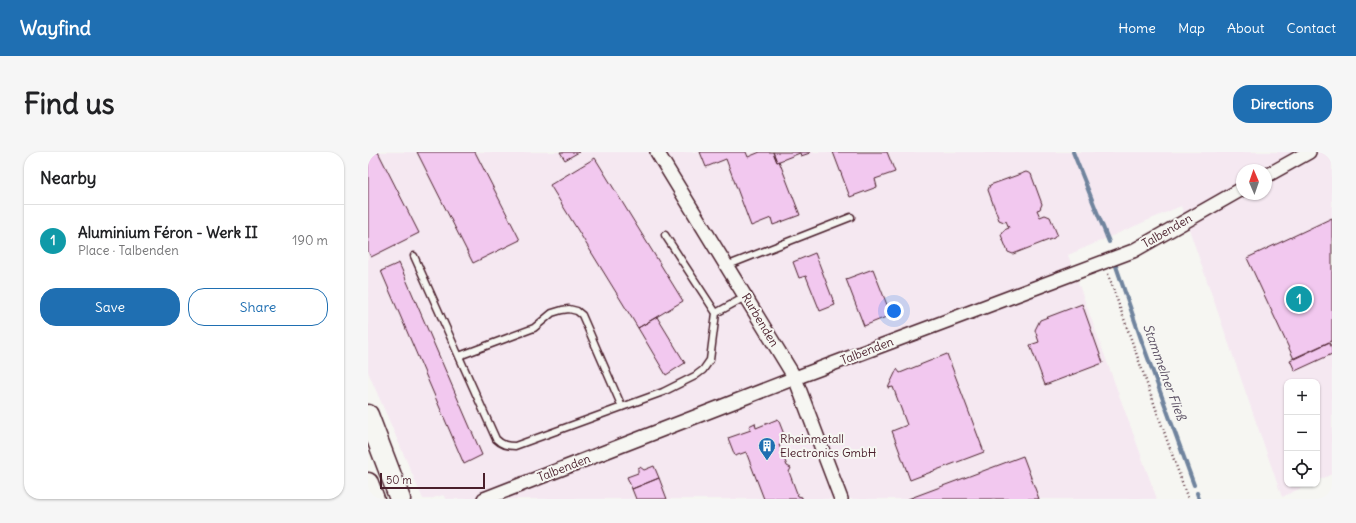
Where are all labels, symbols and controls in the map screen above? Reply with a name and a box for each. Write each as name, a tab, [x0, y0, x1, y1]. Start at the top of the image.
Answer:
text: Wayfind	[20, 16, 91, 40]
text: Home	[1118, 19, 1156, 37]
text: Map	[1178, 19, 1205, 37]
text: About	[1227, 19, 1265, 37]
text: Contact	[1287, 19, 1336, 37]
button: Directions	[1233, 85, 1332, 123]
text: Find us	[24, 86, 115, 122]
north arrow	[1236, 164, 1272, 200]
text: Nearby	[40, 167, 96, 189]
street label: Talbenden	[1139, 210, 1195, 251]
text: Aluminium Féron - Werk II	[78, 223, 258, 242]
text: 1	[50, 232, 56, 249]
text: 190 m	[292, 232, 328, 249]
text: Place · Talbenden	[78, 242, 179, 259]
pin: 1	[1286, 284, 1312, 314]
button: Save	[40, 288, 180, 326]
button: Share	[188, 288, 328, 326]
street label: Rurbenden	[739, 290, 782, 349]
your location	[884, 301, 904, 321]
water label: Stammelner Fließ	[1139, 321, 1190, 424]
street label: Talbenden	[838, 334, 895, 367]
map controls	[1284, 379, 1320, 487]
button: +	[1284, 379, 1320, 415]
button: −	[1284, 415, 1320, 451]
place label: Rheinmetall Electronics GmbH	[780, 431, 877, 460]
building icon: Rheinmetall Electronics GmbH	[757, 436, 777, 461]
street label: Talbenden	[535, 451, 592, 484]
button: locate	[1284, 451, 1320, 487]
scale bar	[380, 471, 485, 490]
text: 50 m	[386, 473, 412, 487]

